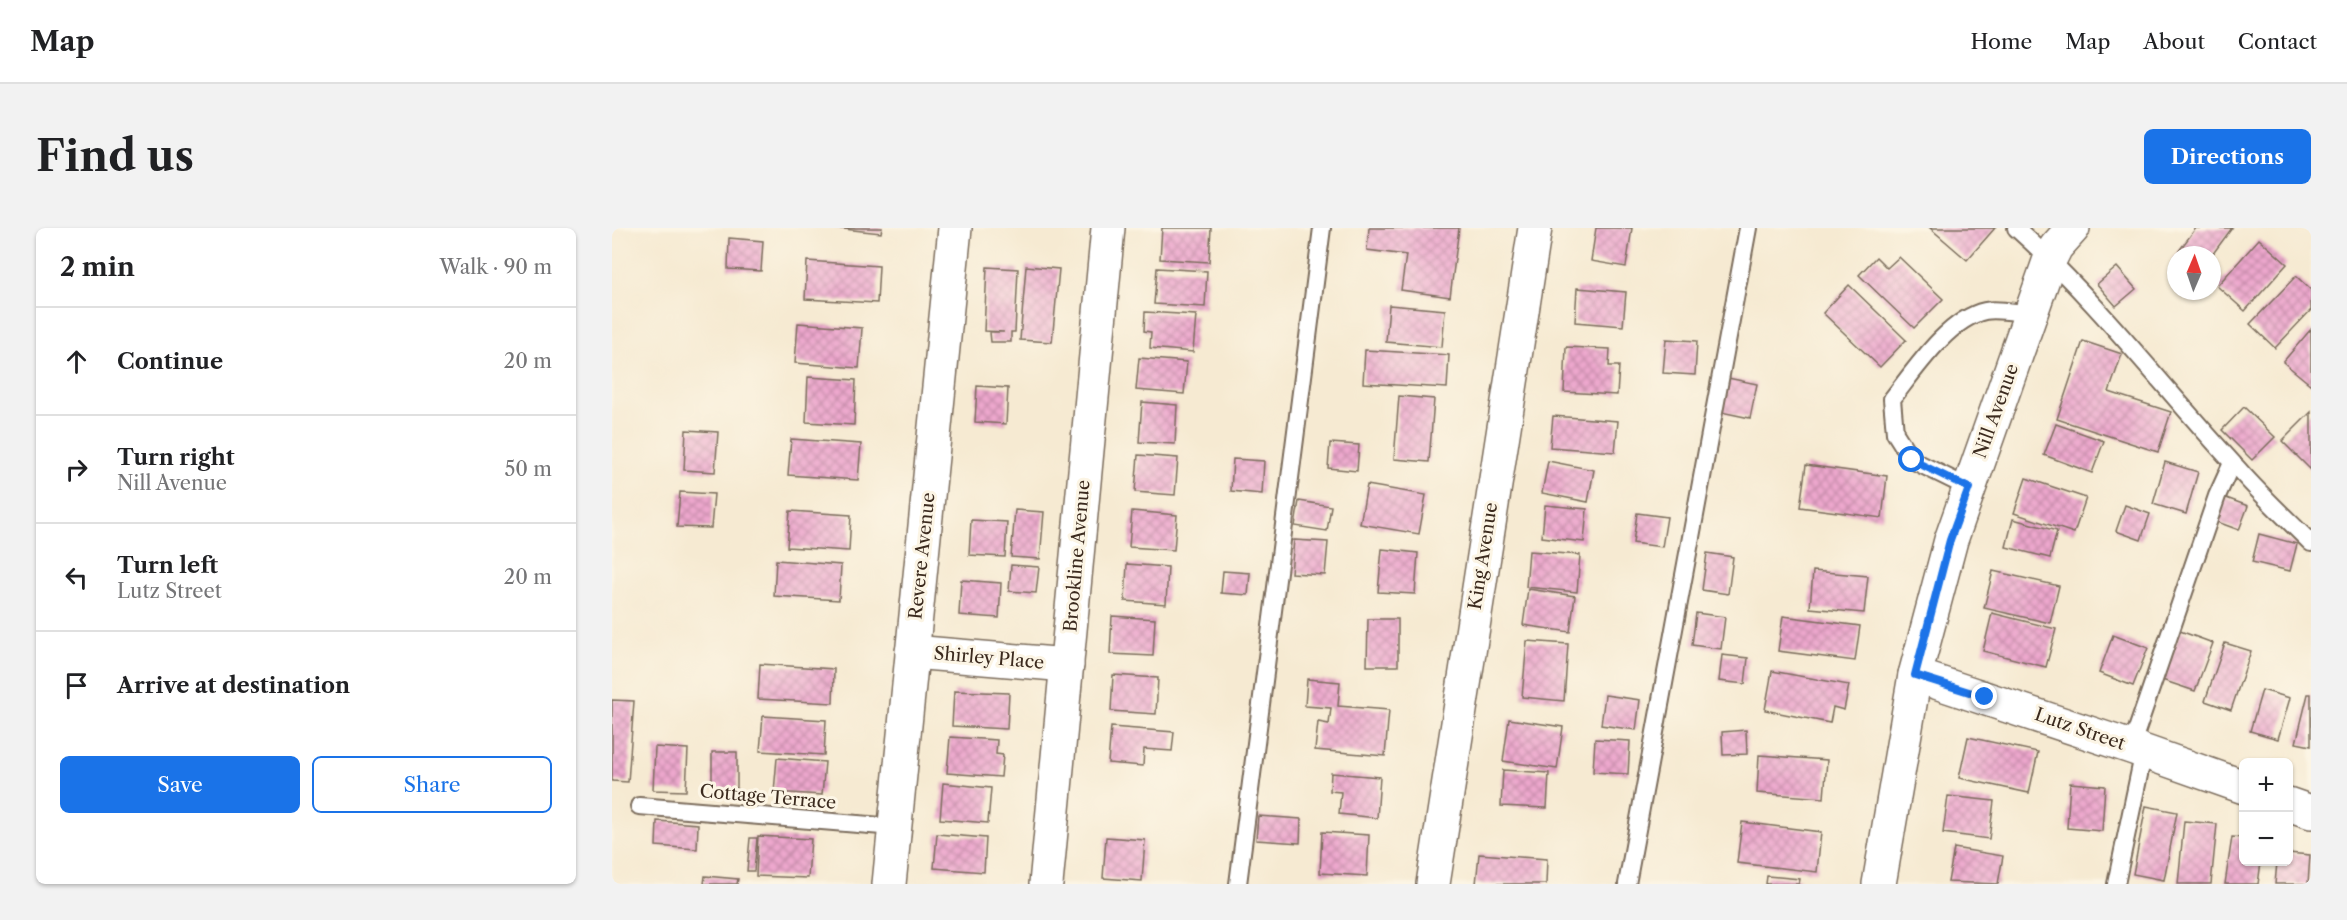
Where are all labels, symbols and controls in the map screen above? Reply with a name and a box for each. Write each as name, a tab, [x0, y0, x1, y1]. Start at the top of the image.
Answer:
text: Map	[30, 24, 94, 58]
text: Home	[1971, 29, 2032, 54]
text: Map	[2065, 29, 2110, 54]
text: About	[2143, 29, 2205, 54]
text: Contact	[2238, 29, 2317, 54]
button: Directions	[2144, 129, 2311, 184]
text: Find us	[36, 130, 194, 182]
north arrow	[2167, 246, 2221, 300]
text: 2 min	[60, 251, 135, 283]
text: Walk · 90 m	[440, 255, 552, 279]
icon: ahead	[60, 345, 93, 378]
text: Continue	[117, 348, 223, 375]
text: 20 m	[504, 349, 552, 373]
street label: Nill Avenue	[1969, 361, 2023, 461]
text: Turn right	[117, 444, 235, 471]
route start	[1898, 446, 1924, 472]
icon: right	[60, 453, 93, 486]
text: 50 m	[505, 457, 552, 481]
text: Nill Avenue	[117, 471, 227, 495]
street label: Brookline Avenue	[1059, 479, 1095, 633]
street label: Revere Avenue	[904, 491, 940, 621]
street label: King Avenue	[1464, 501, 1502, 611]
text: Turn left	[117, 552, 218, 579]
icon: left	[60, 561, 93, 594]
text: 20 m	[504, 565, 552, 589]
text: Lutz Street	[117, 579, 222, 603]
street label: Shirley Place	[933, 642, 1045, 674]
icon: arrive	[60, 669, 93, 702]
text: Arrive at destination	[117, 672, 350, 699]
route end	[1971, 683, 1997, 709]
street label: Lutz Street	[2032, 703, 2129, 755]
button: Save	[60, 756, 300, 813]
button: Share	[312, 756, 552, 813]
map controls	[2239, 758, 2293, 866]
button: +	[2239, 758, 2293, 812]
street label: Cottage Terrace	[699, 780, 837, 814]
button: −	[2239, 812, 2293, 866]

